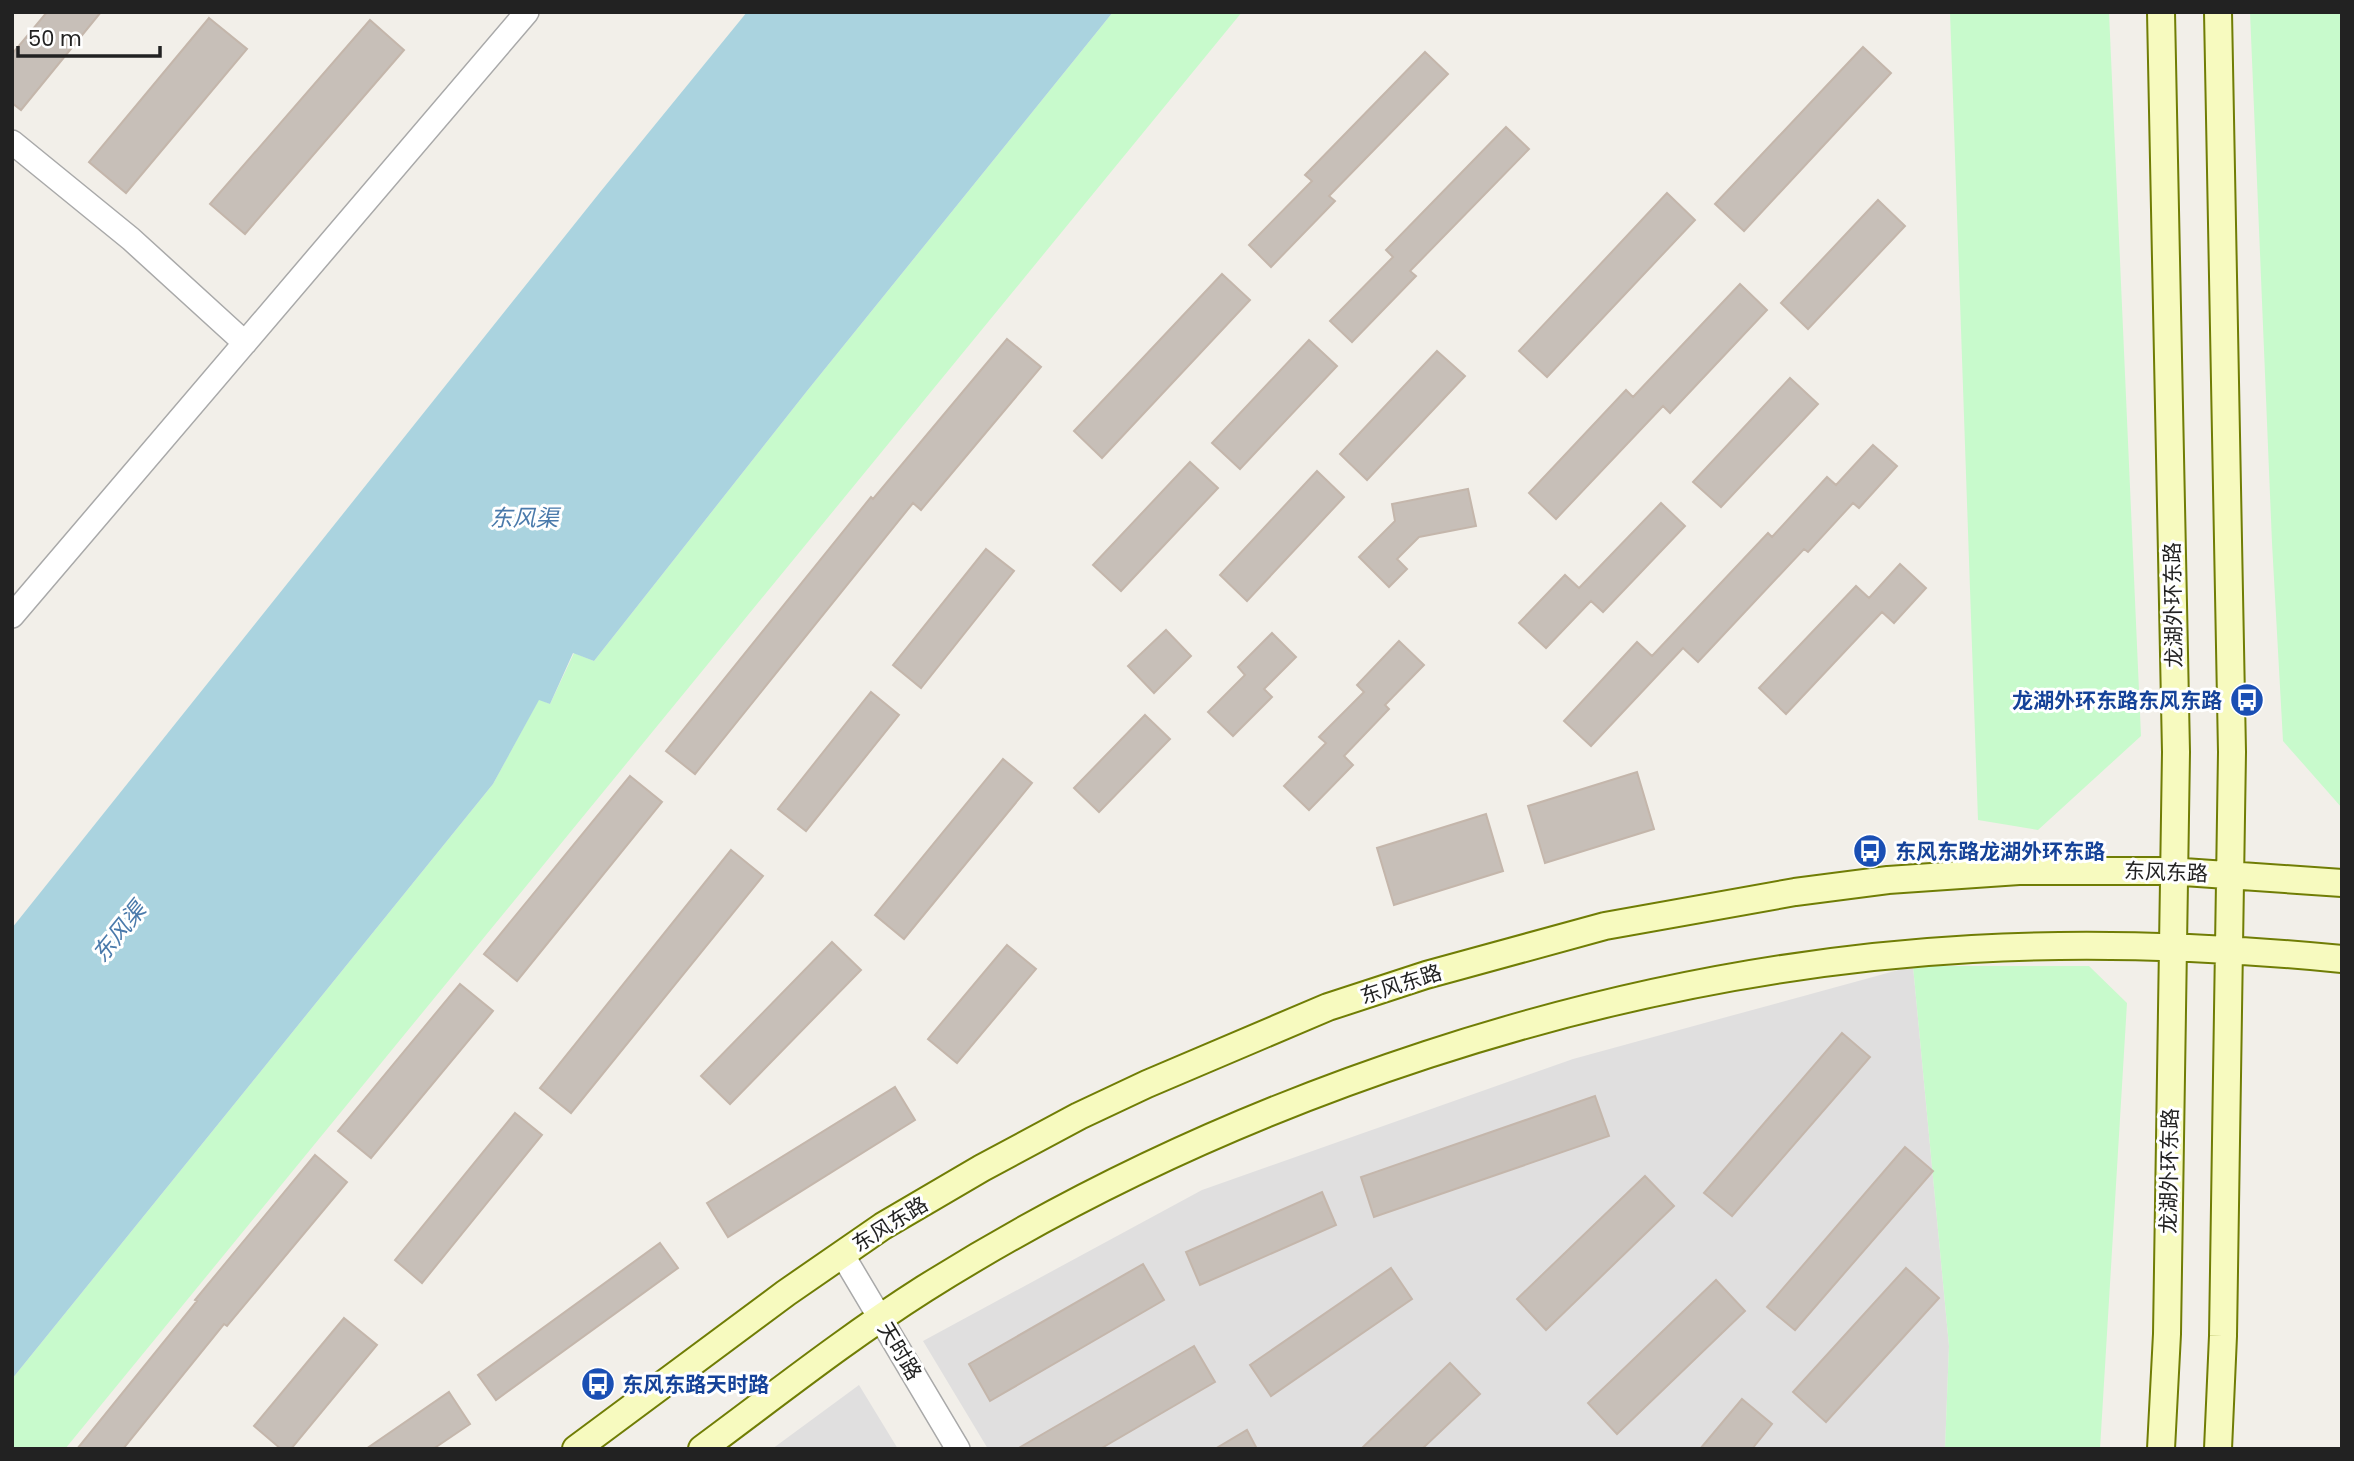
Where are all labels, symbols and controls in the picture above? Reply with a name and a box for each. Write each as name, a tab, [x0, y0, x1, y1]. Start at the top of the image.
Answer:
scale bar	[18, 14, 159, 58]
text: 50 m	[28, 24, 82, 53]
water label: 东风渠	[490, 502, 562, 534]
street label: 龙湖外环东路	[2157, 542, 2189, 668]
bus stop icon: 龙湖外环东路东风东路	[2228, 681, 2266, 719]
place label: 龙湖外环东路东风东路	[2012, 686, 2222, 715]
bus stop icon: 东风东路龙湖外环东路	[1851, 832, 1889, 870]
place label: 东风东路龙湖外环东路	[1895, 837, 2105, 866]
street label: 东风东路	[2124, 856, 2208, 888]
water label: 东风渠	[85, 893, 155, 969]
street label: 东风东路	[1357, 957, 1445, 1011]
street label: 龙湖外环东路	[2153, 1108, 2185, 1234]
street label: 东风东路	[847, 1189, 933, 1259]
street label: 天时路	[871, 1317, 929, 1385]
bus stop icon: 东风东路天时路	[579, 1365, 617, 1403]
place label: 东风东路天时路	[622, 1370, 769, 1399]

